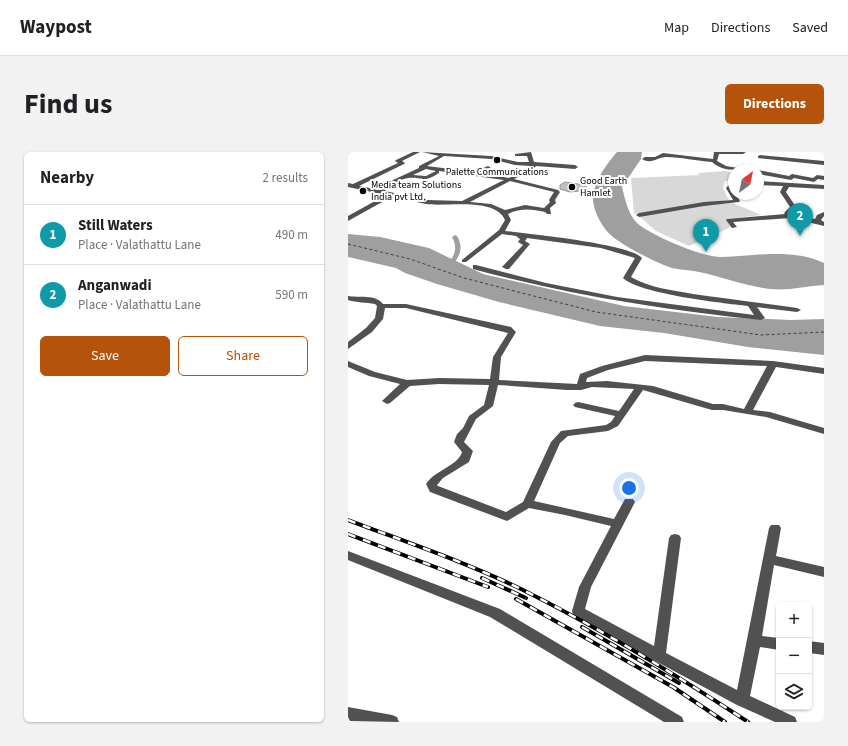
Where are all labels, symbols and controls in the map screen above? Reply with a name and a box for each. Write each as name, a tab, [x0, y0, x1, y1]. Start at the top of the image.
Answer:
text: Waypost	[20, 14, 92, 41]
text: Map	[664, 18, 689, 38]
text: Directions	[711, 18, 770, 38]
text: Saved	[792, 18, 828, 38]
text: Find us	[24, 84, 112, 124]
button: Directions	[725, 84, 824, 124]
marker: Palette Communications	[492, 155, 502, 165]
north arrow	[728, 164, 764, 200]
place label: Palette Communications	[446, 165, 548, 179]
text: Nearby	[40, 166, 94, 190]
text: 2 results	[263, 169, 308, 187]
place label: Good Earth Hamlet	[580, 174, 627, 200]
place label: Media team Solutions India pvt Ltd.	[371, 178, 461, 204]
marker: Good Earth Hamlet	[567, 182, 577, 192]
marker: Media team Solutions India pvt Ltd.	[358, 186, 368, 196]
pin: 2	[787, 203, 813, 236]
text: Still Waters	[78, 215, 153, 236]
pin: 1	[693, 219, 719, 252]
text: 1	[50, 226, 56, 244]
text: 490 m	[275, 226, 308, 244]
text: Place · Valathattu Lane	[78, 236, 201, 254]
text: Anganwadi	[78, 275, 152, 296]
text: 2	[50, 286, 56, 304]
text: 590 m	[275, 286, 308, 304]
text: Place · Valathattu Lane	[78, 296, 201, 314]
button: Save	[40, 336, 170, 376]
button: Share	[178, 336, 308, 376]
your location	[619, 478, 639, 498]
map controls	[776, 602, 812, 710]
button: +	[776, 602, 812, 638]
button: −	[776, 638, 812, 674]
button: layers	[776, 674, 812, 710]

